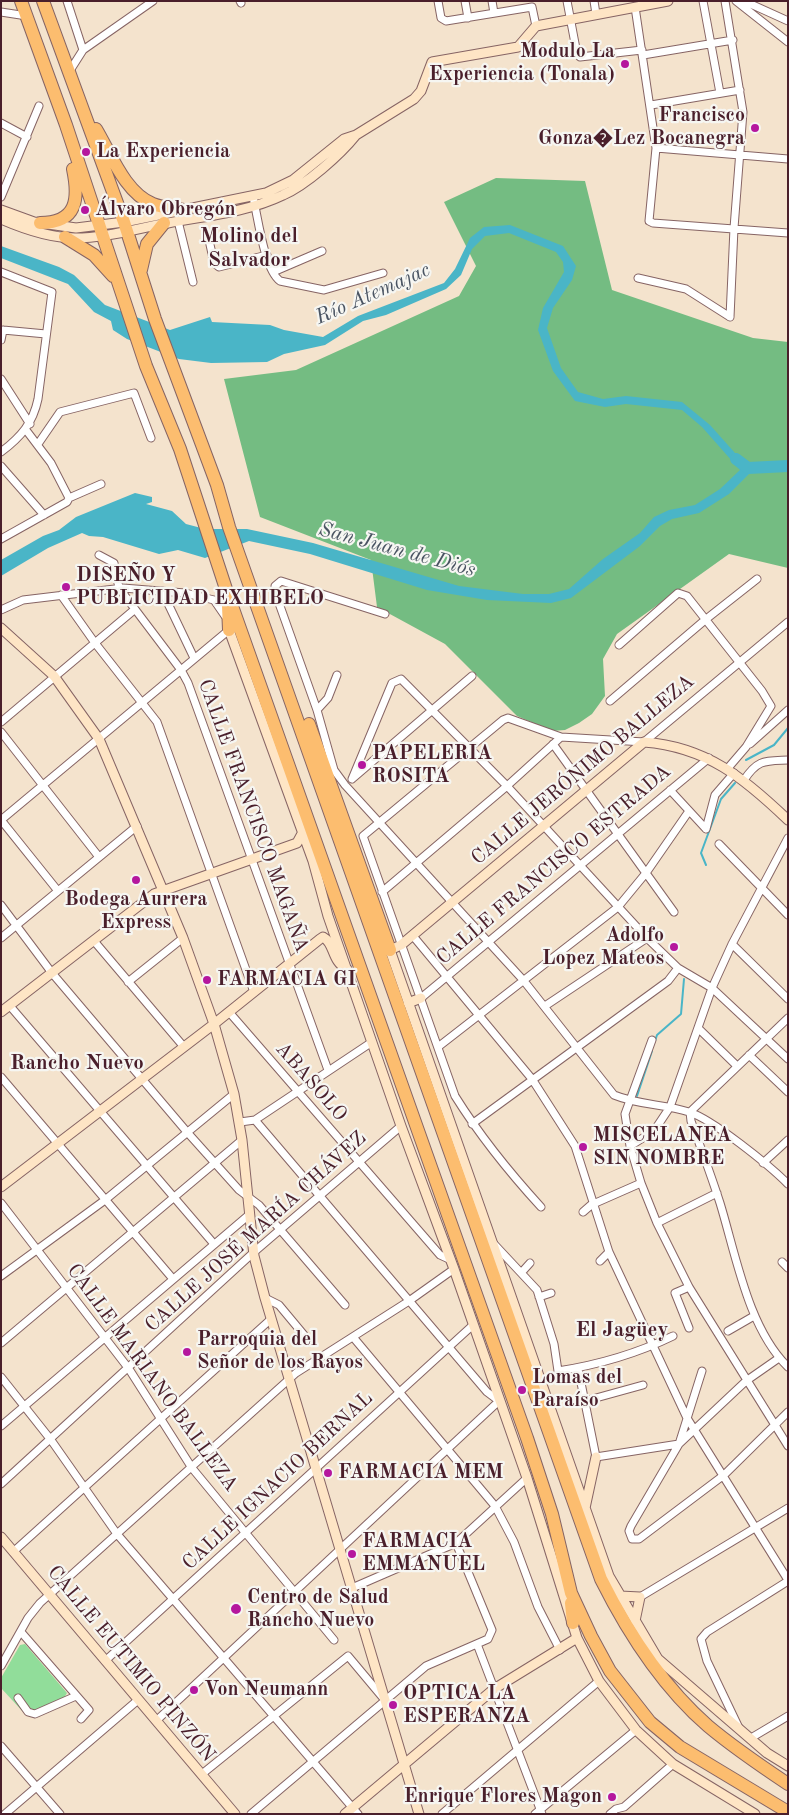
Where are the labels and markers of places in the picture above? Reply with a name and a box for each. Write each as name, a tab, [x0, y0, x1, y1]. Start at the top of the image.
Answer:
place label: Modulo La Experiencia (Tonala)	[429, 40, 615, 87]
marker: Modulo La Experiencia (Tonala)	[619, 58, 631, 70]
place label: Francisco Gonza�Lez Bocanegra	[538, 104, 745, 151]
marker: Francisco Gonza�Lez Bocanegra	[749, 122, 761, 134]
place label: La Experiencia	[96, 140, 230, 164]
marker: La Experiencia	[80, 146, 92, 158]
place label: Álvaro Obregón	[95, 198, 236, 222]
marker: Álvaro Obregón	[79, 204, 91, 216]
place label: DISEÑO Y PUBLICIDAD EXHIBELO	[76, 564, 324, 611]
marker: DISEÑO Y PUBLICIDAD EXHIBELO	[60, 581, 72, 593]
place label: PAPELERIA ROSITA	[372, 742, 492, 789]
marker: PAPELERIA ROSITA	[356, 759, 368, 771]
marker: Bodega Aurrera Express	[130, 874, 142, 886]
place label: Bodega Aurrera Express	[64, 888, 208, 935]
place label: Adolfo Lopez Mateos	[542, 924, 664, 971]
marker: Adolfo Lopez Mateos	[668, 941, 680, 953]
place label: FARMACIA GI	[217, 968, 356, 992]
marker: FARMACIA GI	[201, 974, 213, 986]
place label: MISCELANEA SIN NOMBRE	[593, 1124, 732, 1171]
marker: MISCELANEA SIN NOMBRE	[577, 1141, 589, 1153]
place label: Parroquia del Señor de los Rayos	[197, 1328, 363, 1375]
marker: Parroquia del Señor de los Rayos	[181, 1346, 193, 1358]
place label: Lomas del Paraíso	[532, 1366, 622, 1413]
marker: Lomas del Paraíso	[516, 1384, 528, 1396]
place label: FARMACIA MEM	[338, 1461, 503, 1485]
marker: FARMACIA MEM	[322, 1467, 334, 1479]
place label: FARMACIA EMMANUEL	[362, 1530, 485, 1577]
marker: FARMACIA EMMANUEL	[346, 1548, 358, 1560]
place label: Centro de Salud Rancho Nuevo	[247, 1586, 389, 1633]
marker: Centro de Salud Rancho Nuevo	[229, 1602, 243, 1616]
place label: Von Neumann	[204, 1678, 328, 1702]
place label: OPTICA LA ESPERANZA	[403, 1682, 530, 1729]
marker: Von Neumann	[188, 1684, 200, 1696]
marker: OPTICA LA ESPERANZA	[387, 1699, 399, 1711]
place label: Enrique Flores Magon	[404, 1785, 602, 1809]
marker: Enrique Flores Magon	[606, 1791, 618, 1803]

